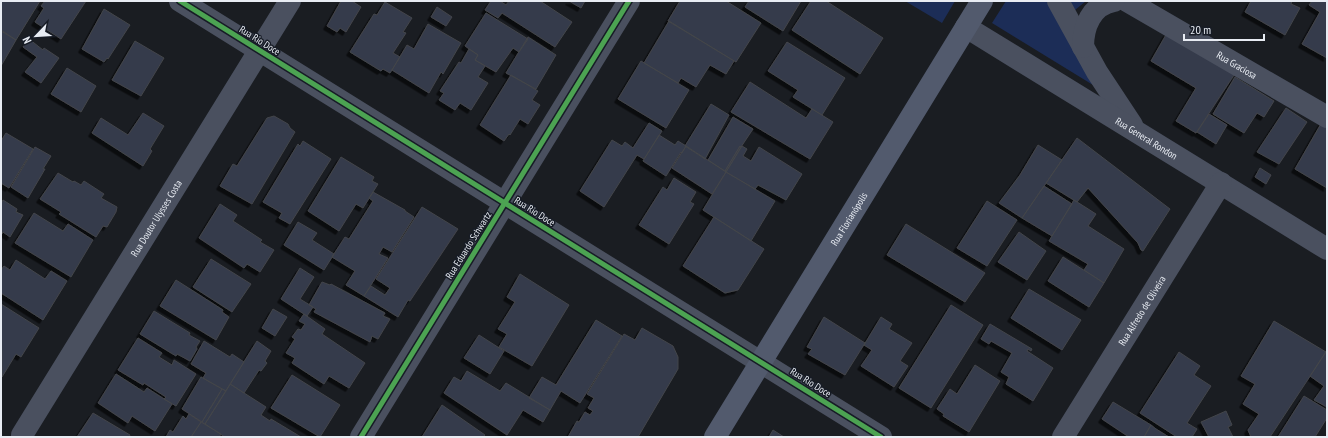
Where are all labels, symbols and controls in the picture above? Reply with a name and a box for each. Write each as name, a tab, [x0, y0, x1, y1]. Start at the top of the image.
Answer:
north arrow	[16, 16, 56, 56]
scale bar	[1184, 16, 1264, 42]
text: 20 m	[1190, 22, 1211, 37]
street label: Rua Rio Doce	[237, 23, 283, 58]
text: N	[19, 35, 35, 46]
street label: Rua Graciosa	[1214, 48, 1259, 82]
street label: Rua General Rondon	[1113, 115, 1180, 162]
street label: Rua Doutor Ulysses Costa	[128, 178, 185, 259]
street label: Rua Florianópolis	[828, 189, 871, 248]
street label: Rua Rio Doce	[512, 194, 558, 229]
street label: Rua Eduardo Schwartz	[442, 209, 495, 281]
street label: Rua Alfredo de Oliveira	[1115, 273, 1169, 348]
street label: Rua Rio Doce	[788, 365, 834, 400]

